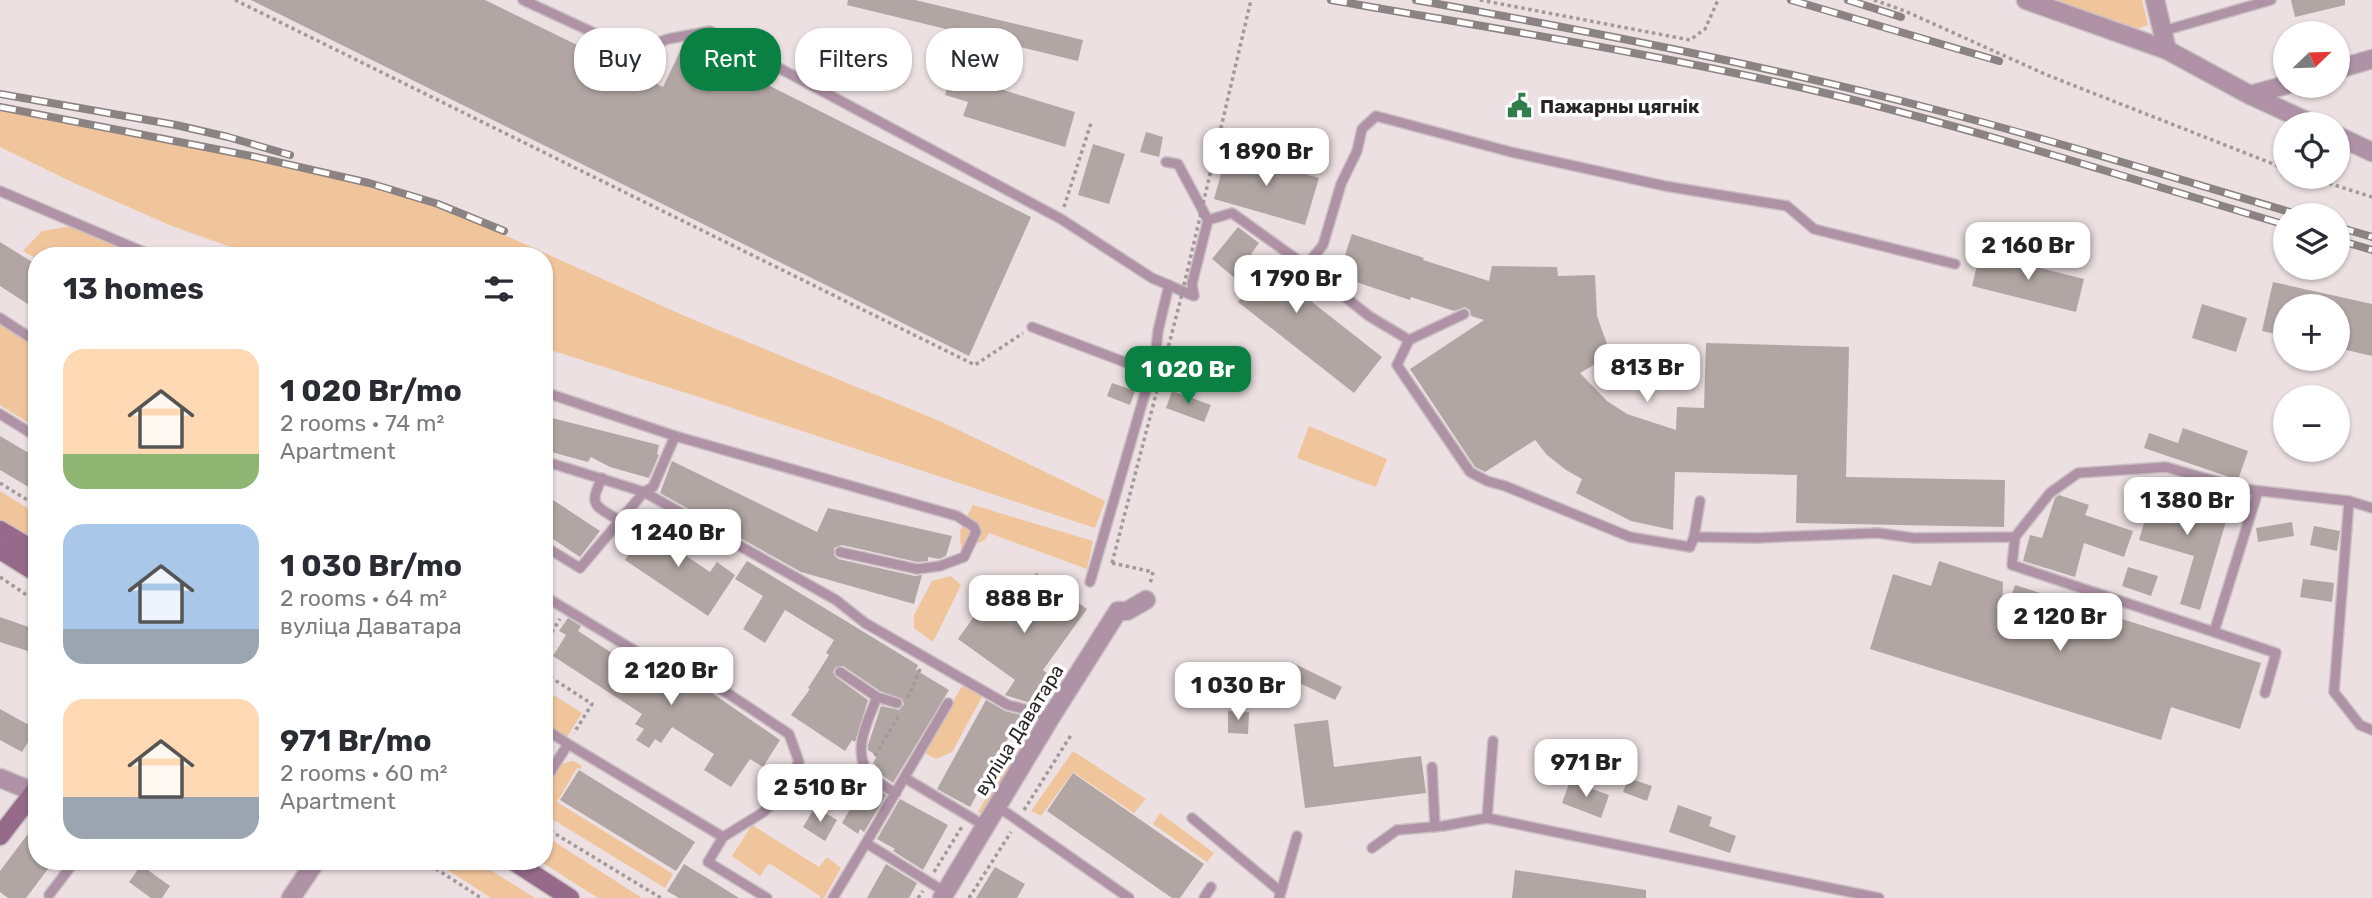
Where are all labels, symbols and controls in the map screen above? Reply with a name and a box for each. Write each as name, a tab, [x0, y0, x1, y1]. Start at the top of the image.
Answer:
north arrow	[2273, 21, 2350, 98]
map controls	[2273, 21, 2350, 462]
chip: Buy	[574, 28, 666, 91]
chip: Rent	[680, 28, 781, 91]
chip: Filters	[795, 28, 912, 91]
chip: New	[926, 28, 1023, 91]
public building icon: Пажарны цягнік	[1506, 92, 1534, 120]
place label: Пажарны цягнік	[1540, 95, 1700, 118]
button: locate	[2273, 112, 2350, 189]
pin: 1 890 Br	[1194, 128, 1338, 188]
text: 1 890 Br	[1219, 137, 1313, 165]
button: layers	[2273, 203, 2350, 280]
pin: 2 160 Br	[1956, 222, 2100, 282]
text: 2 160 Br	[1981, 231, 2075, 259]
pin: 1 790 Br	[1224, 256, 1368, 315]
text: 1 790 Br	[1250, 264, 1342, 292]
icon: filters	[480, 270, 518, 308]
text: 13 homes	[63, 271, 204, 307]
button: +	[2273, 294, 2350, 371]
pin: 813 Br	[1590, 344, 1704, 404]
pin: 1 020 Br	[1116, 346, 1260, 406]
text: 813 Br	[1610, 353, 1684, 381]
text: 1 020 Br	[1141, 355, 1235, 383]
text: 1 020 Br/mo	[280, 373, 462, 409]
icon: home	[119, 377, 203, 461]
button: −	[2273, 385, 2350, 462]
text: 2 rooms · 74 m²	[280, 409, 444, 437]
text: Apartment	[280, 437, 396, 465]
pin: 1 380 Br	[2115, 477, 2259, 537]
text: 1 380 Br	[2140, 486, 2234, 514]
pin: 1 240 Br	[606, 510, 750, 569]
text: 1 240 Br	[631, 518, 725, 546]
text: 1 030 Br/mo	[280, 548, 462, 584]
icon: home	[119, 552, 203, 636]
pin: 888 Br	[967, 576, 1081, 635]
text: 2 rooms · 64 m²	[280, 584, 447, 612]
text: 888 Br	[985, 584, 1063, 612]
pin: 2 120 Br	[1988, 594, 2132, 653]
text: 2 120 Br	[2013, 602, 2107, 630]
text: вуліца Даватара	[280, 612, 462, 640]
pin: 2 120 Br	[599, 648, 743, 707]
text: 2 120 Br	[624, 656, 718, 684]
street label: вуліца Даватара	[969, 660, 1069, 800]
pin: 1 030 Br	[1166, 662, 1310, 722]
text: 1 030 Br	[1191, 671, 1285, 699]
text: 971 Br/mo	[280, 723, 431, 759]
icon: home	[119, 727, 203, 811]
pin: 971 Br	[1529, 740, 1643, 799]
text: 971 Br	[1551, 748, 1621, 776]
text: 2 rooms · 60 m²	[280, 759, 448, 787]
pin: 2 510 Br	[748, 764, 892, 824]
text: 2 510 Br	[773, 773, 867, 801]
text: Apartment	[280, 787, 396, 815]

